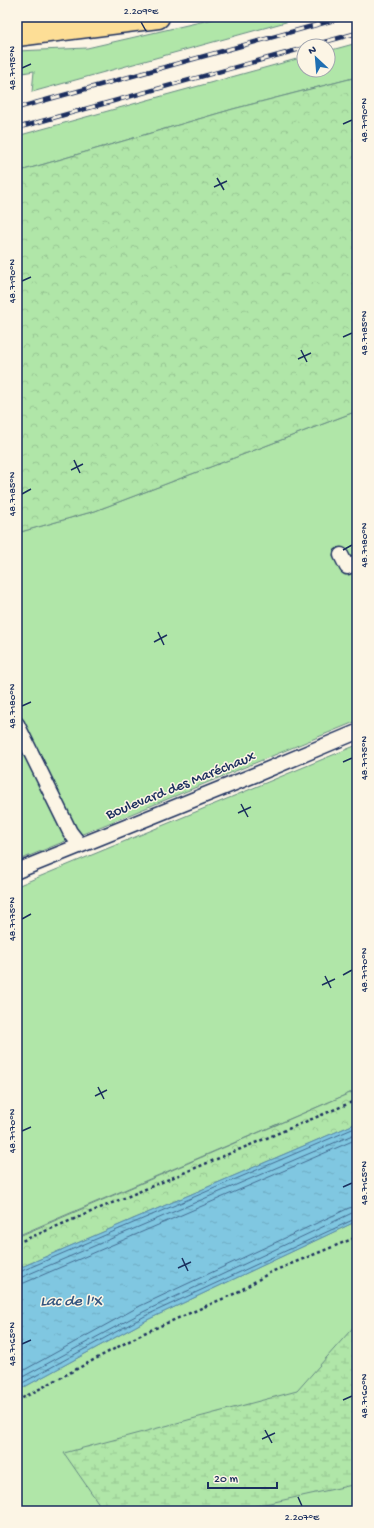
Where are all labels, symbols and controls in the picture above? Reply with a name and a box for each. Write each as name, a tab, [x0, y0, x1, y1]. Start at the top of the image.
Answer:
text: 2.209°E	[124, 6, 159, 18]
north arrow	[296, 38, 336, 78]
text: N	[307, 44, 318, 58]
text: 48.7195°N	[7, 46, 19, 90]
text: 48.7190°N	[359, 97, 371, 142]
text: 48.7190°N	[7, 258, 19, 303]
text: 48.7185°N	[359, 310, 371, 355]
text: 48.7185°N	[7, 471, 19, 516]
text: 48.7180°N	[359, 522, 371, 567]
text: 48.7180°N	[7, 683, 19, 728]
text: 48.7175°N	[359, 735, 371, 780]
street label: Boulevard des Maréchaux	[103, 748, 259, 825]
text: 48.7175°N	[7, 896, 19, 941]
text: 48.7170°N	[359, 947, 371, 992]
text: 48.7170°N	[7, 1108, 19, 1153]
text: 48.7165°N	[359, 1161, 371, 1205]
water label: Lac de l'X	[40, 1293, 103, 1312]
text: 48.7165°N	[7, 1322, 19, 1366]
text: 48.7160°N	[359, 1373, 371, 1418]
scale bar	[208, 1464, 277, 1490]
text: 20 m	[214, 1473, 239, 1487]
text: 2.207°E	[285, 1512, 320, 1524]

